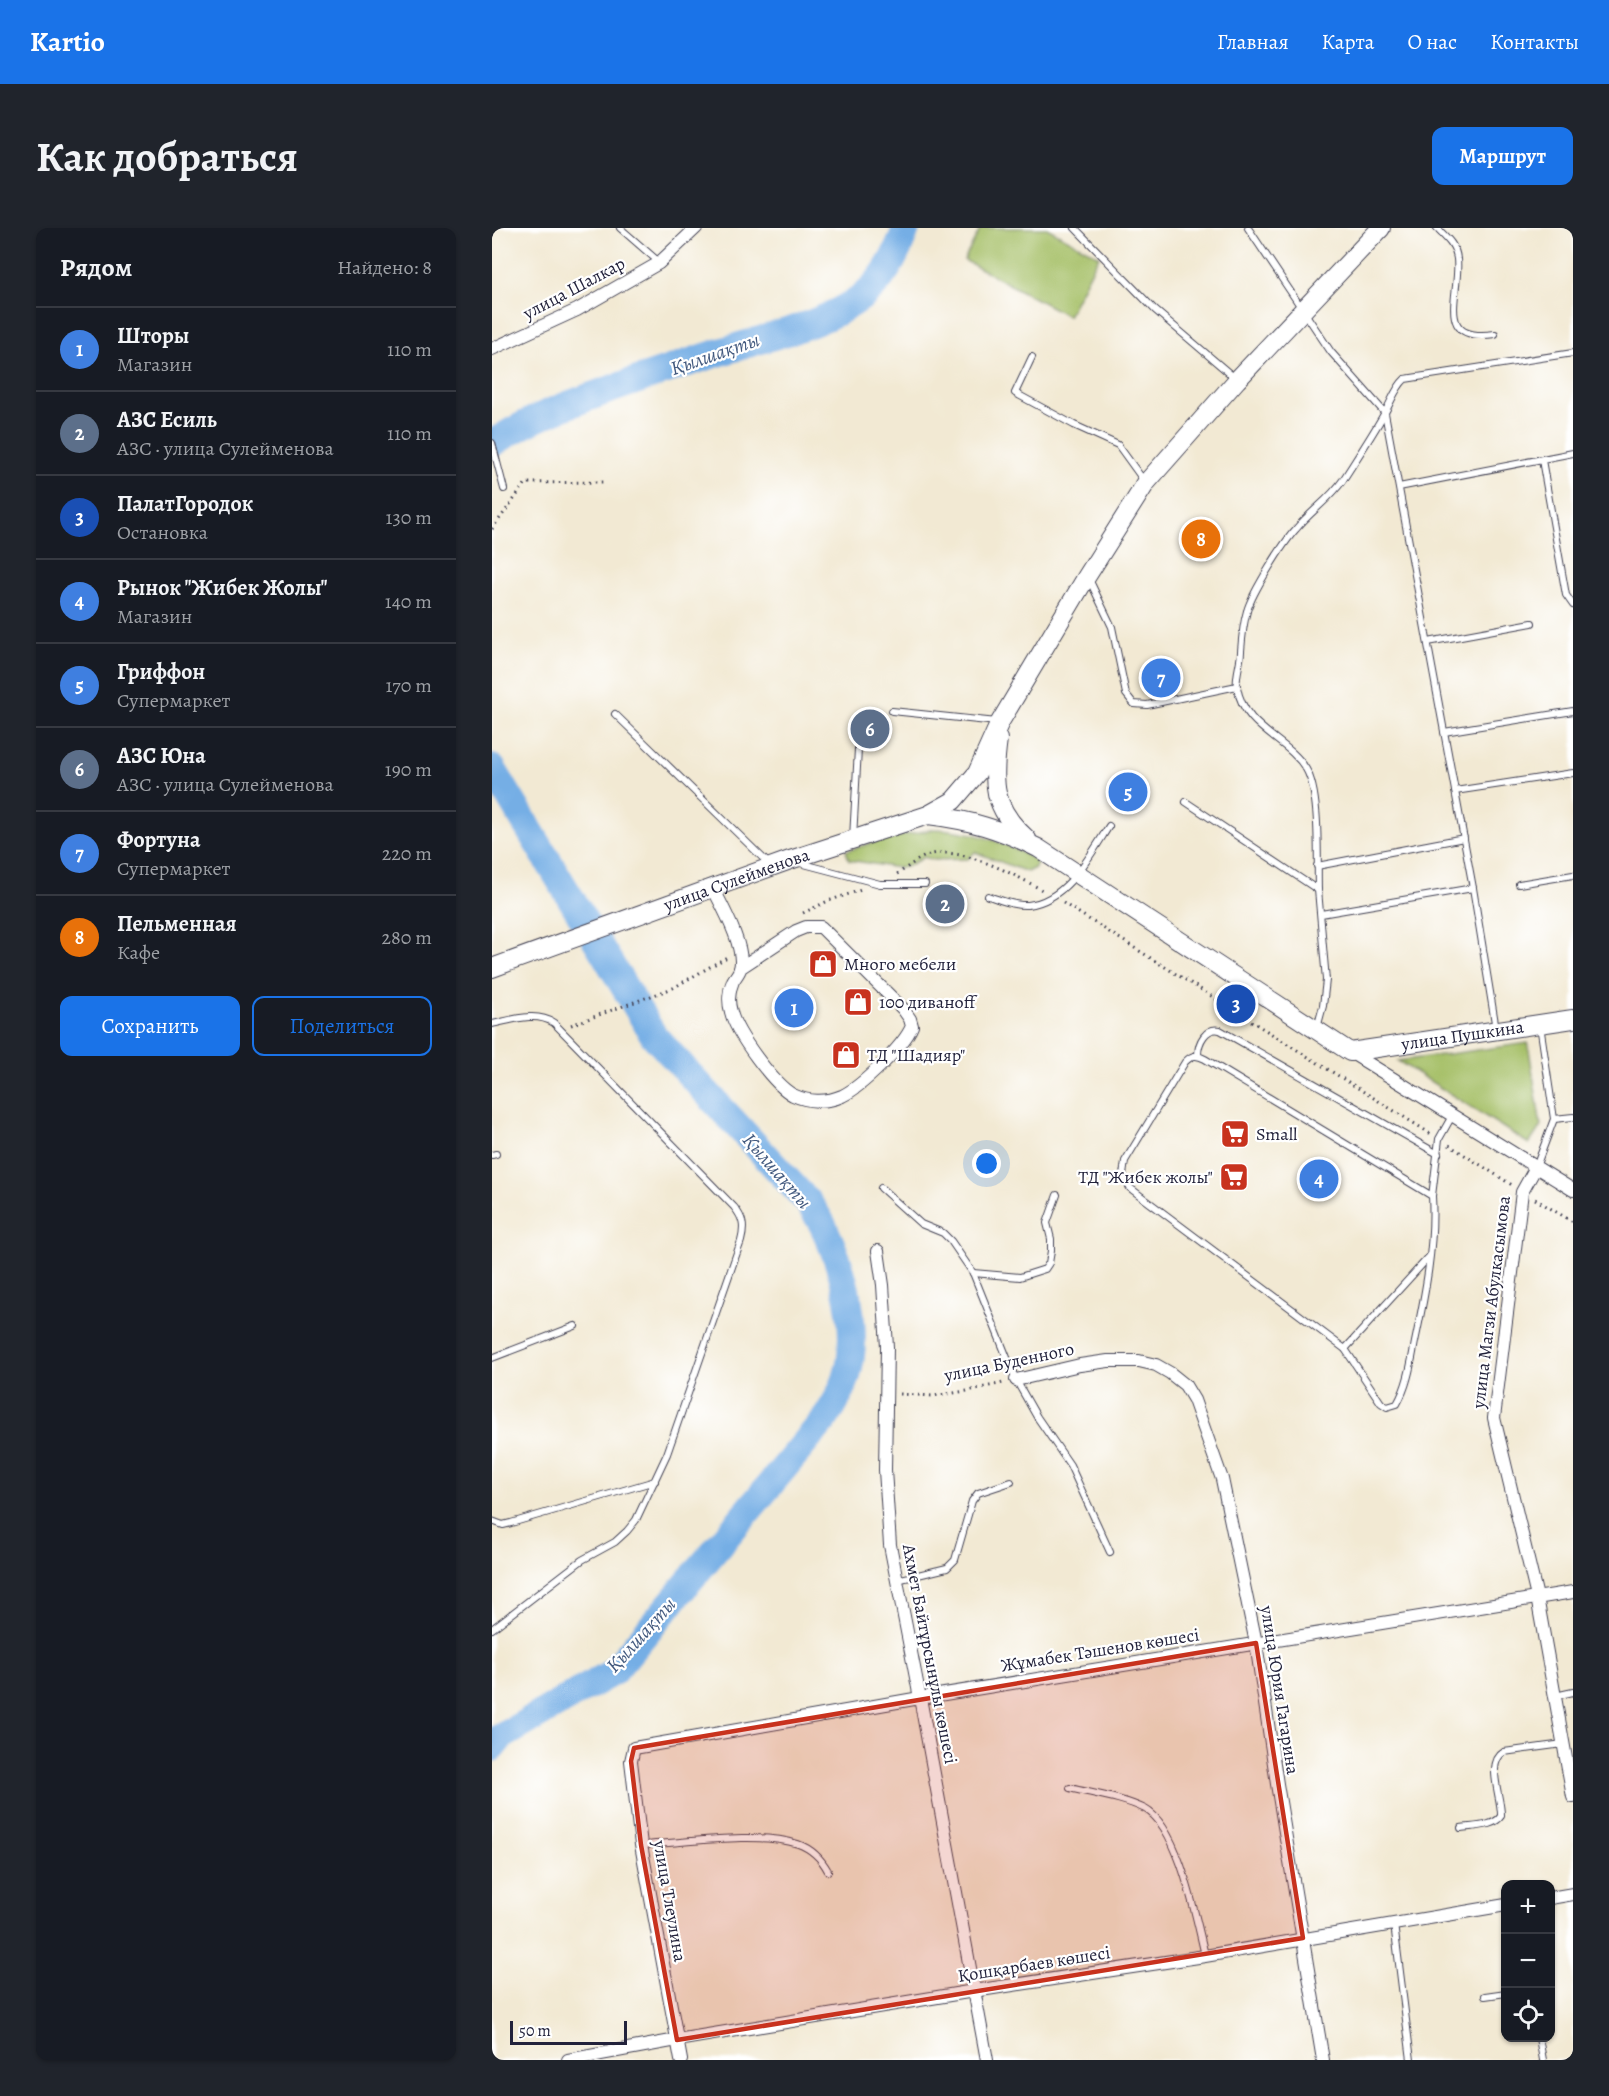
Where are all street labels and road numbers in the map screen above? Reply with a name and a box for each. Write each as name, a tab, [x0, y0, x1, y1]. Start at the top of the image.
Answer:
street label: улица Шалкар	[518, 251, 629, 325]
street label: улица Сулейменова	[659, 842, 813, 917]
street label: улица Пушкина	[1399, 1014, 1526, 1056]
street label: улица Магзи Абулкасымова	[1466, 1194, 1516, 1411]
street label: улица Буденного	[941, 1337, 1076, 1388]
street label: Ахмет Байтұрсынұлы көшесі	[897, 1541, 963, 1766]
street label: улица Юрия Гагарина	[1255, 1603, 1305, 1777]
street label: Жұмабек Тәшенов көшесі	[999, 1622, 1201, 1678]
street label: улица Тлеулина	[647, 1837, 693, 1964]
street label: Қошқарбаев көшесі	[956, 1940, 1112, 1988]

